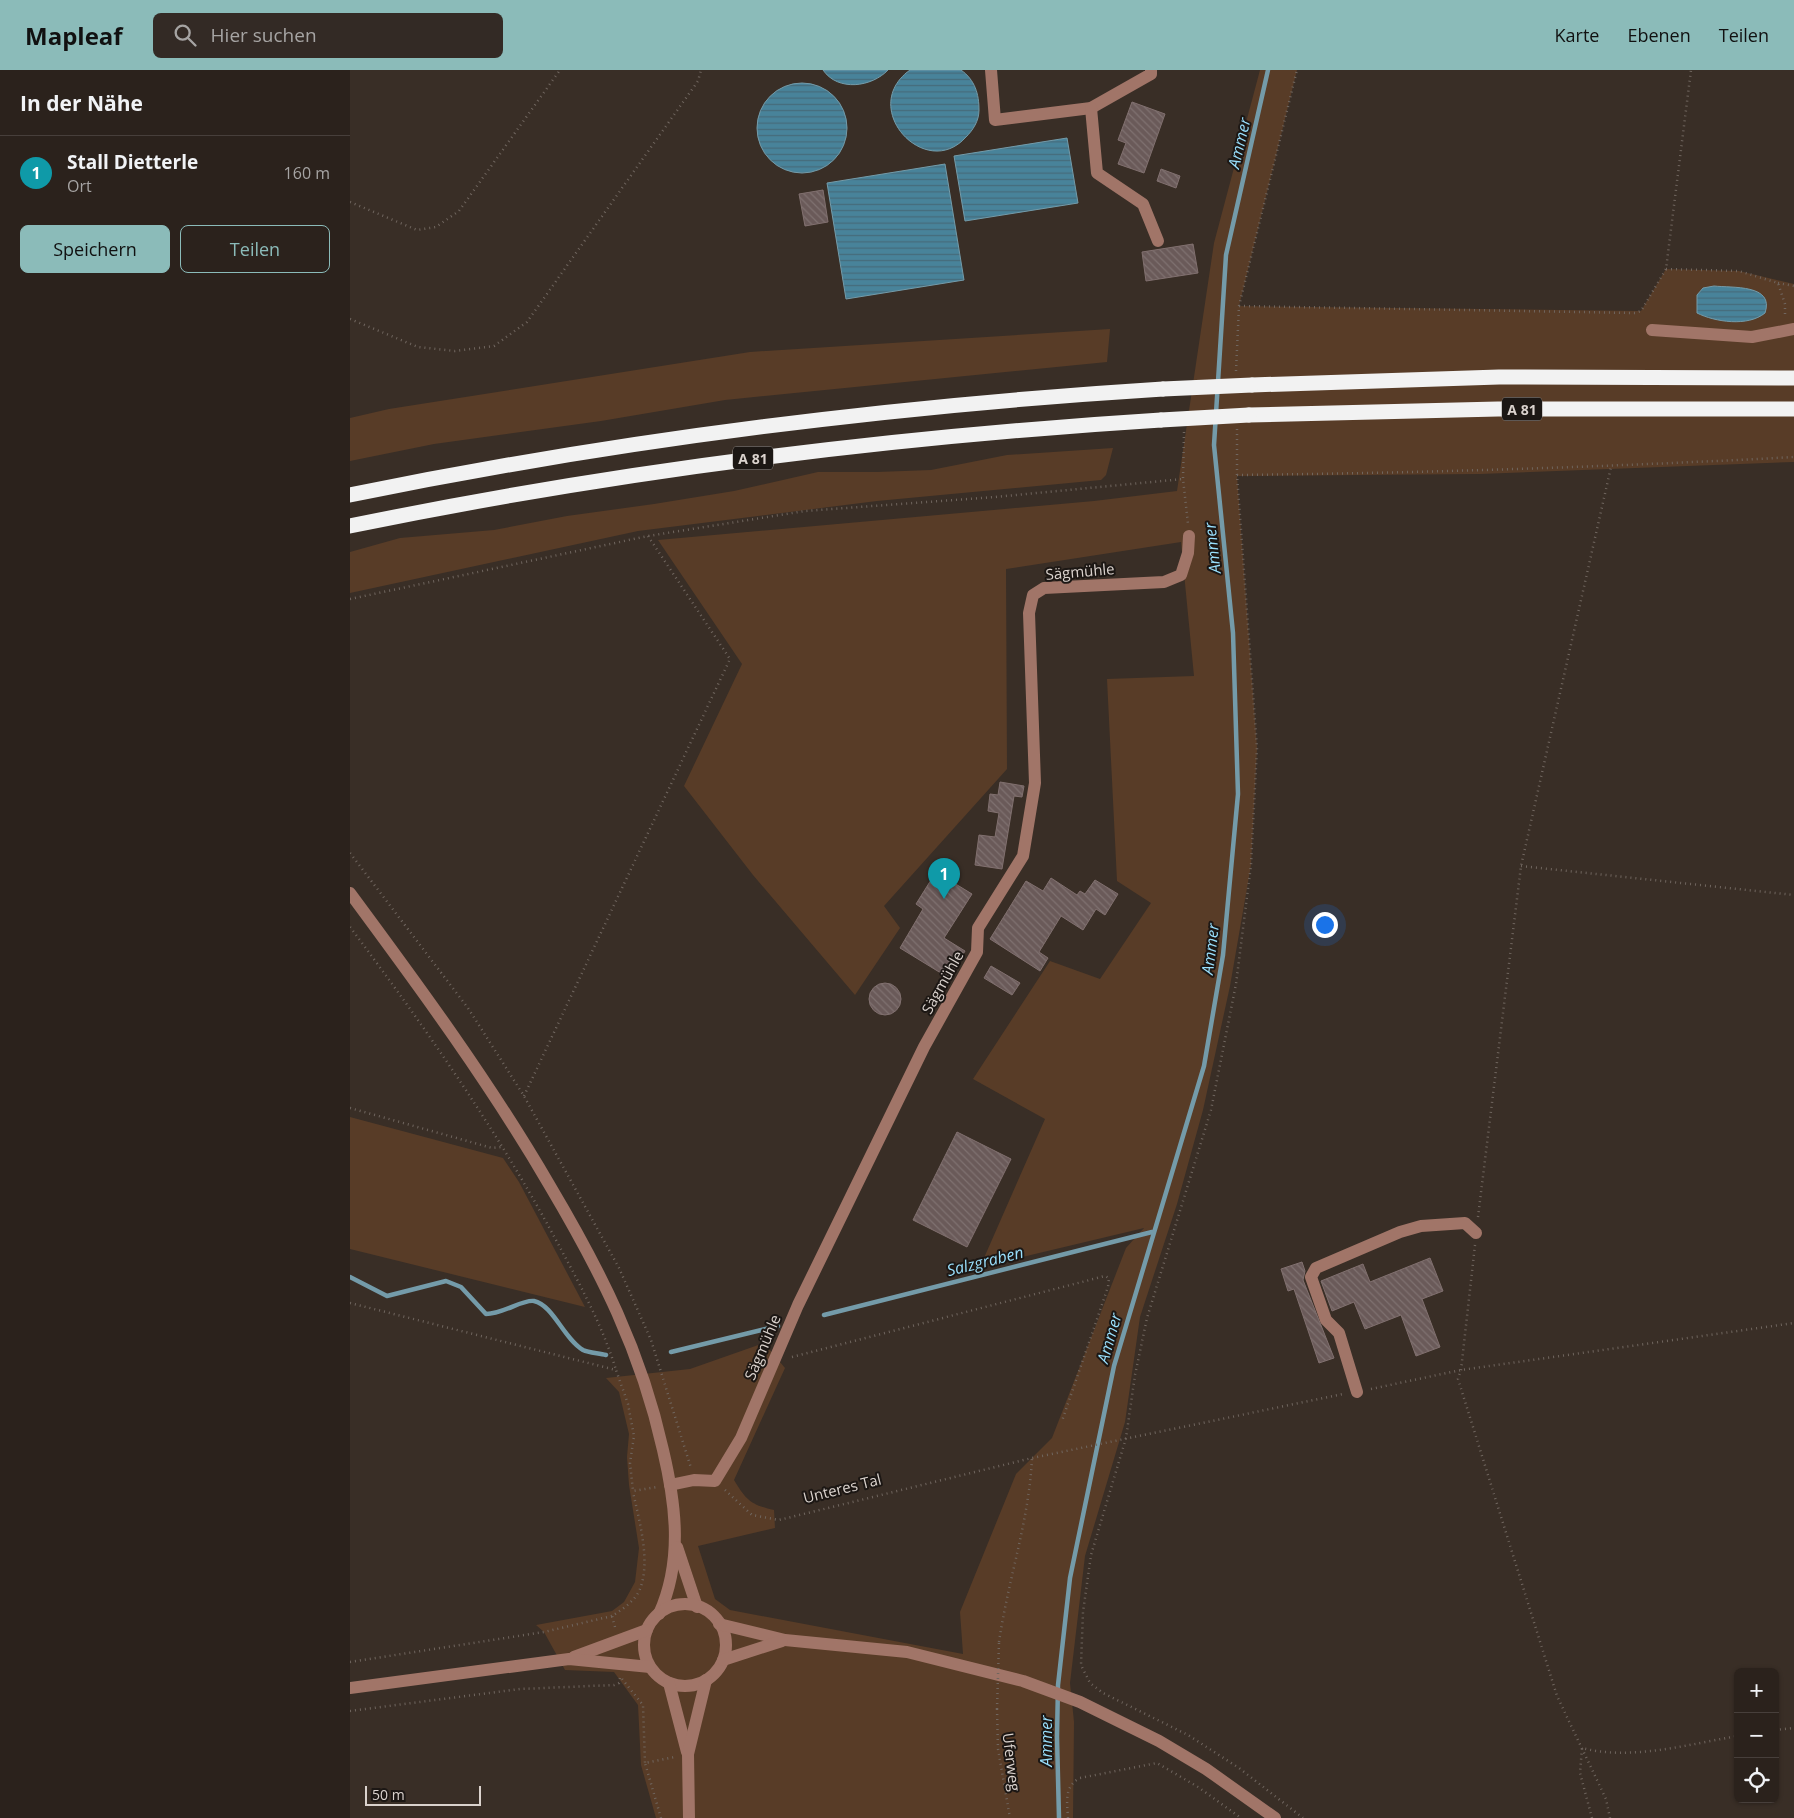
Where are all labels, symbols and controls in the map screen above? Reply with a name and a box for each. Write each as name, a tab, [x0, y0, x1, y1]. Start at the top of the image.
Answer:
search box	[153, 13, 503, 58]
text: Mapleaf	[25, 19, 123, 52]
icon: search	[171, 21, 199, 49]
text: Hier suchen	[211, 22, 317, 48]
text: Karte	[1555, 23, 1599, 47]
text: Ebenen	[1627, 23, 1691, 47]
text: Teilen	[1719, 23, 1769, 47]
text: In der Nähe	[20, 89, 143, 117]
water label: Ammer	[1222, 115, 1256, 171]
text: Stall Dietterle	[67, 149, 198, 175]
text: 1	[31, 162, 41, 184]
text: 160 m	[284, 162, 330, 184]
text: Ort	[67, 175, 92, 197]
button: Speichern	[20, 225, 170, 273]
button: Teilen	[180, 225, 330, 273]
road number: A 81	[1502, 398, 1542, 420]
road number: A 81	[733, 446, 773, 469]
water label: Ammer	[1198, 521, 1226, 576]
street label: Sägmühle	[1045, 558, 1115, 584]
pin: 1	[928, 858, 960, 899]
your location	[1312, 912, 1338, 938]
water label: Ammer	[1196, 922, 1224, 977]
street label: Sägmühle	[916, 947, 968, 1017]
water label: Salzgraben	[944, 1241, 1026, 1281]
water label: Ammer	[1091, 1310, 1127, 1367]
street label: Sägmühle	[739, 1311, 785, 1383]
street label: Unteres Tal	[801, 1469, 883, 1507]
map controls	[1734, 1668, 1779, 1803]
button: +	[1734, 1668, 1779, 1713]
button: −	[1734, 1713, 1779, 1758]
water label: Ammer	[1035, 1715, 1057, 1768]
street label: Uferweg	[998, 1732, 1026, 1792]
button: locate	[1734, 1758, 1779, 1803]
scale bar	[365, 1783, 481, 1806]
text: 50 m	[372, 1785, 405, 1804]

